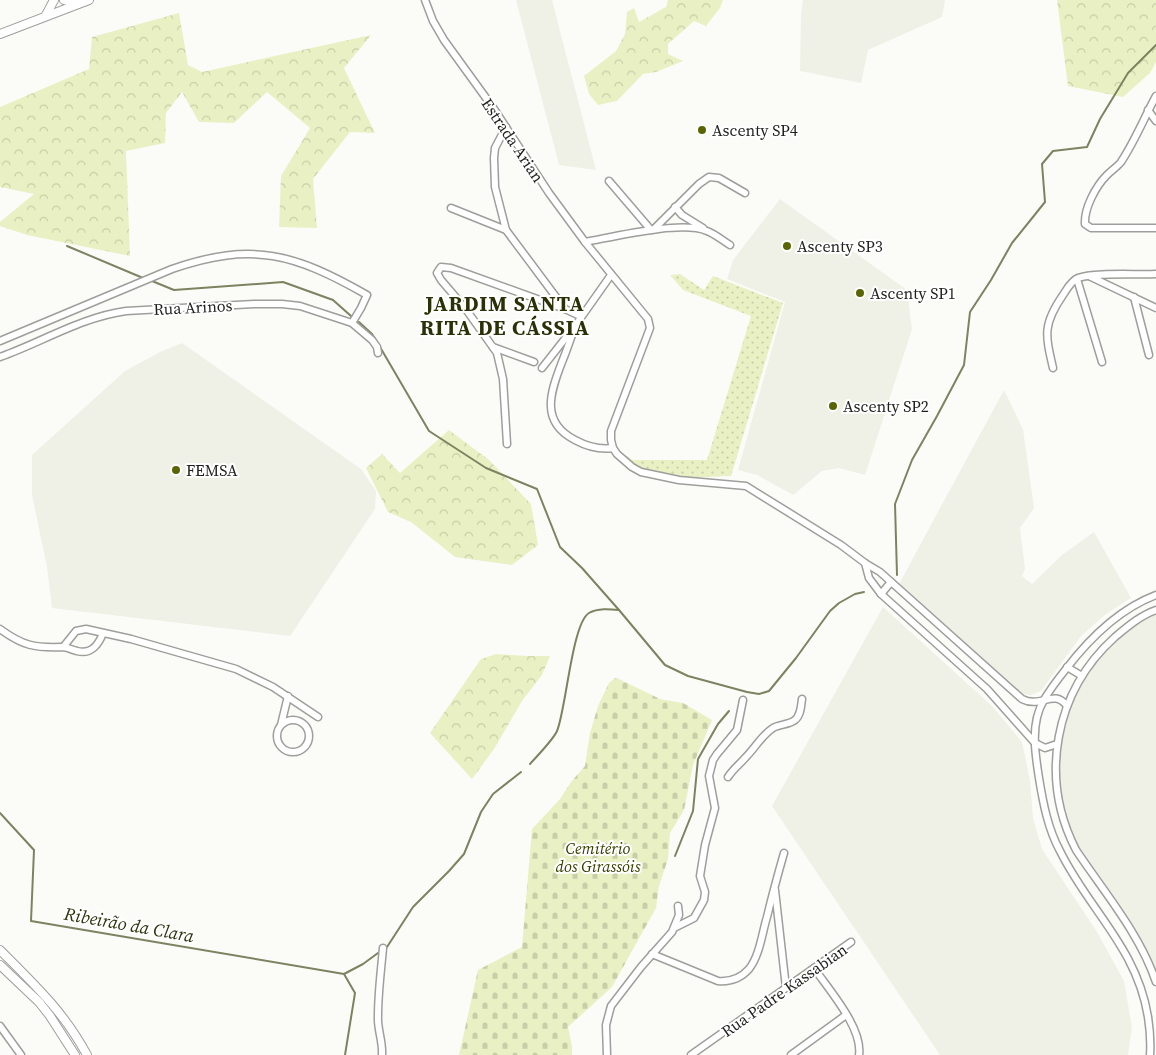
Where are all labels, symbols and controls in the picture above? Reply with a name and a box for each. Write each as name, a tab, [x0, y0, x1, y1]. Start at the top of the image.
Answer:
street label: Estrada Arian	[477, 94, 549, 187]
place label: Ascenty SP4	[712, 119, 798, 141]
marker: Ascenty SP4	[696, 124, 708, 136]
place label: Ascenty SP3	[797, 235, 883, 257]
marker: Ascenty SP3	[781, 240, 793, 252]
place label: Ascenty SP1	[870, 282, 956, 304]
marker: Ascenty SP1	[854, 287, 866, 299]
district label: JARDIM SANTA RITA DE CÁSSIA	[420, 289, 590, 342]
street label: Rua Arinos	[153, 294, 233, 320]
place label: Ascenty SP2	[843, 395, 929, 417]
marker: Ascenty SP2	[827, 400, 839, 412]
place label: FEMSA	[186, 459, 238, 481]
marker: FEMSA	[170, 464, 182, 476]
park label: Cemitério dos Girassóis	[556, 837, 641, 877]
water label: Ribeirão da Clara	[61, 901, 197, 948]
street label: Rua Padre Kassabian	[717, 938, 852, 1042]

